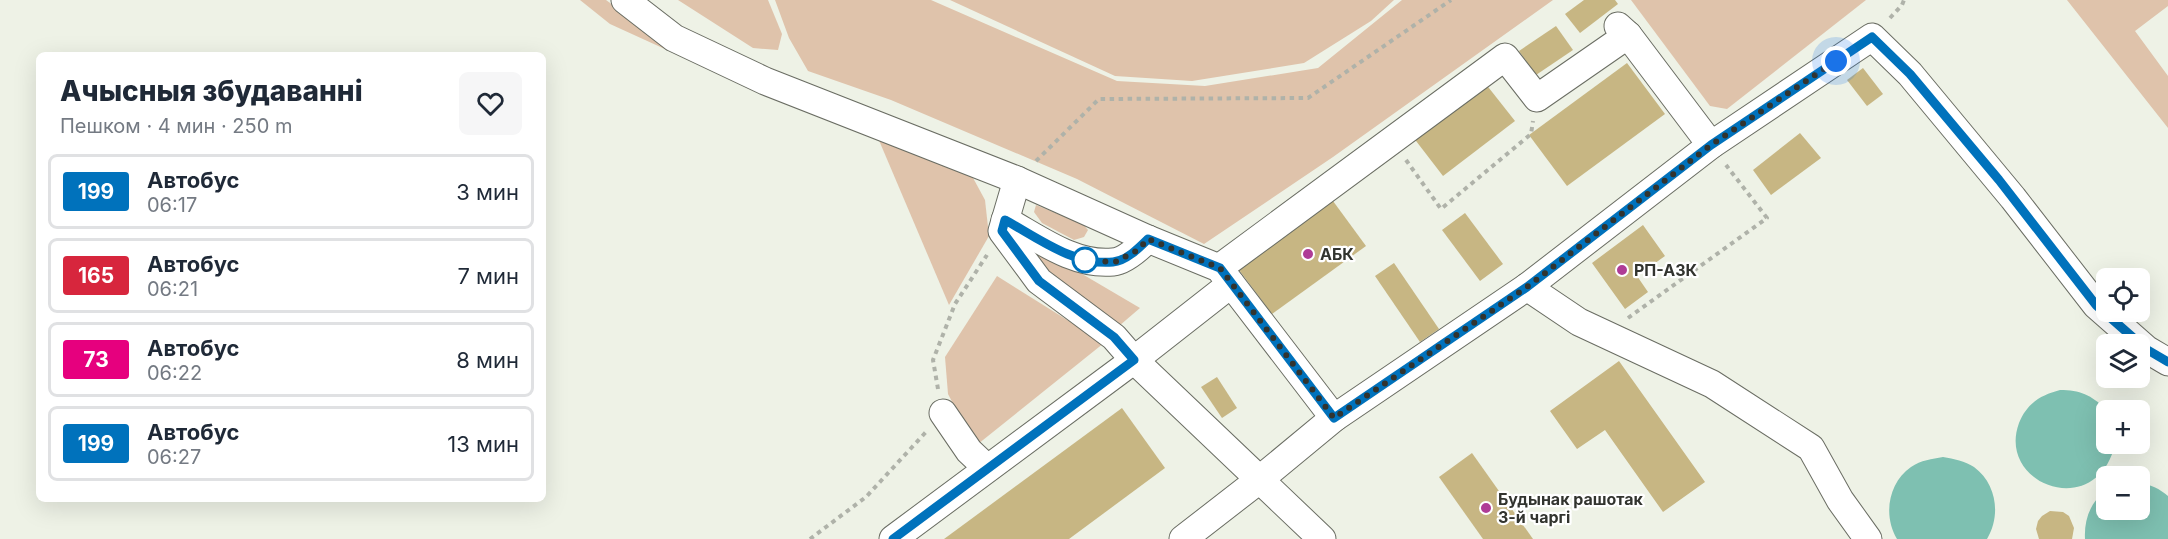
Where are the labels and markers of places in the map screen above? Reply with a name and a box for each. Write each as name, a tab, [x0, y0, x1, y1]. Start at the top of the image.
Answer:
place label: АБК	[1320, 244, 1354, 264]
unlabelled marker	[1072, 247, 1098, 273]
marker: АБК	[1301, 247, 1315, 261]
place label: РП-АЗК	[1634, 260, 1698, 280]
marker: РП-АЗК	[1615, 263, 1629, 277]
place label: Будынак рашотак 3-й чаргі	[1498, 489, 1644, 527]
marker: Будынак рашотак 3-й чаргі	[1479, 501, 1493, 515]

